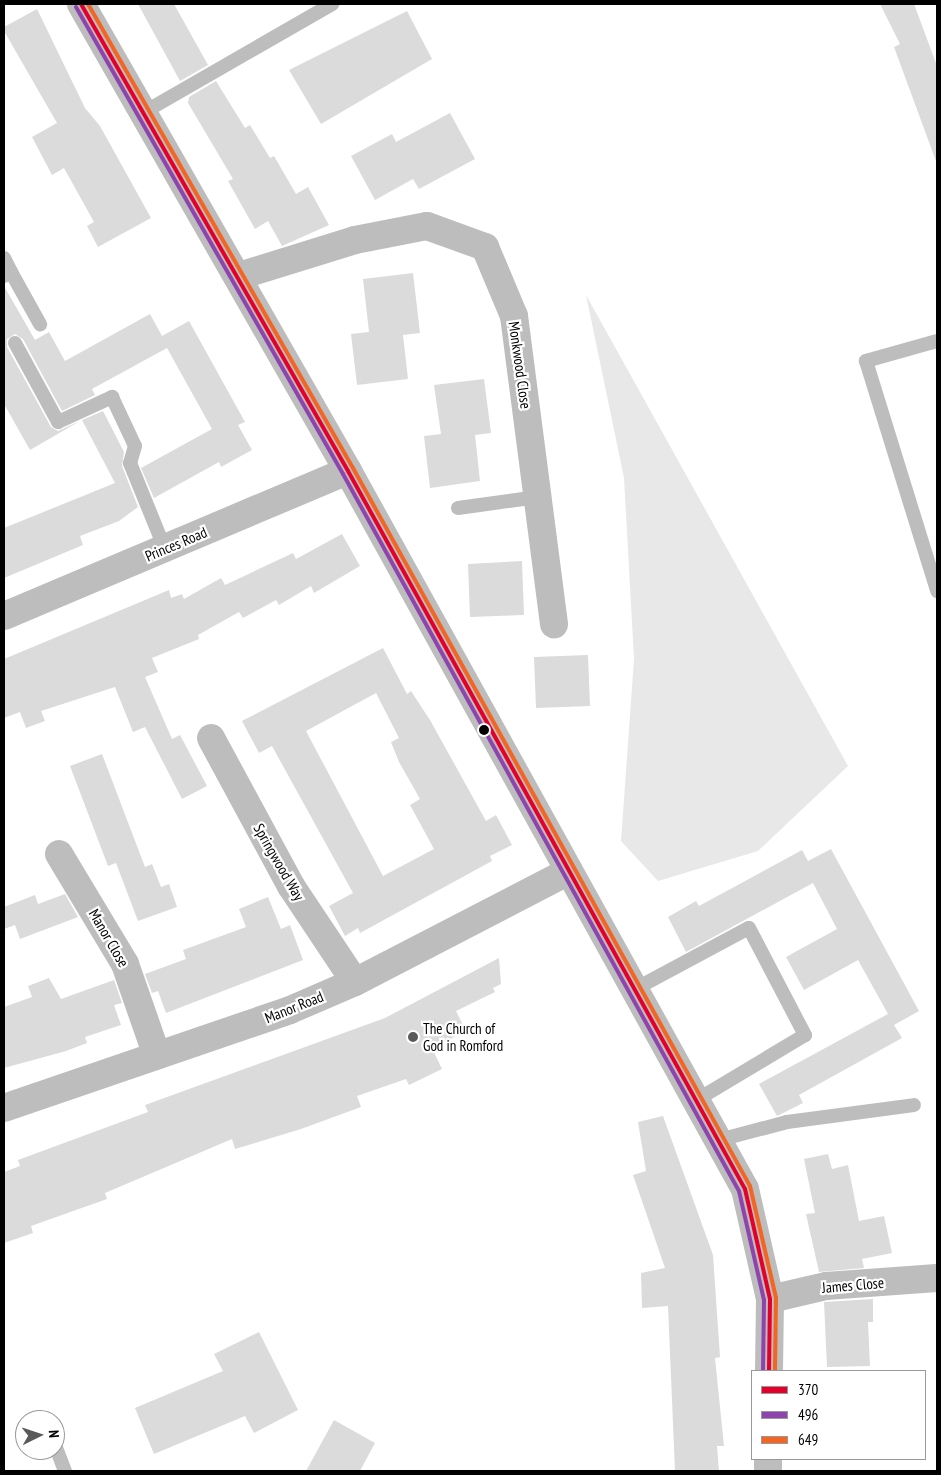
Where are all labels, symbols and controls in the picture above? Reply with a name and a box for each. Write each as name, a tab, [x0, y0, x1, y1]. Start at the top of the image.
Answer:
street label: Monkwood Close	[505, 320, 535, 410]
street label: Princes Road	[142, 523, 210, 565]
unlabelled marker	[479, 725, 489, 735]
street label: Springwood Way	[250, 820, 308, 904]
street label: Manor Close	[85, 906, 133, 970]
street label: Manor Road	[262, 987, 326, 1027]
place label: The Church of God in Romford	[423, 1019, 503, 1054]
marker: The Church of God in Romford	[407, 1031, 419, 1043]
street label: James Close	[821, 1273, 885, 1297]
legend	[751, 1370, 926, 1460]
text: 370	[798, 1380, 818, 1399]
text: 496	[798, 1405, 818, 1424]
north arrow	[15, 1410, 65, 1460]
text: N	[45, 1430, 63, 1438]
text: 649	[798, 1430, 818, 1449]

